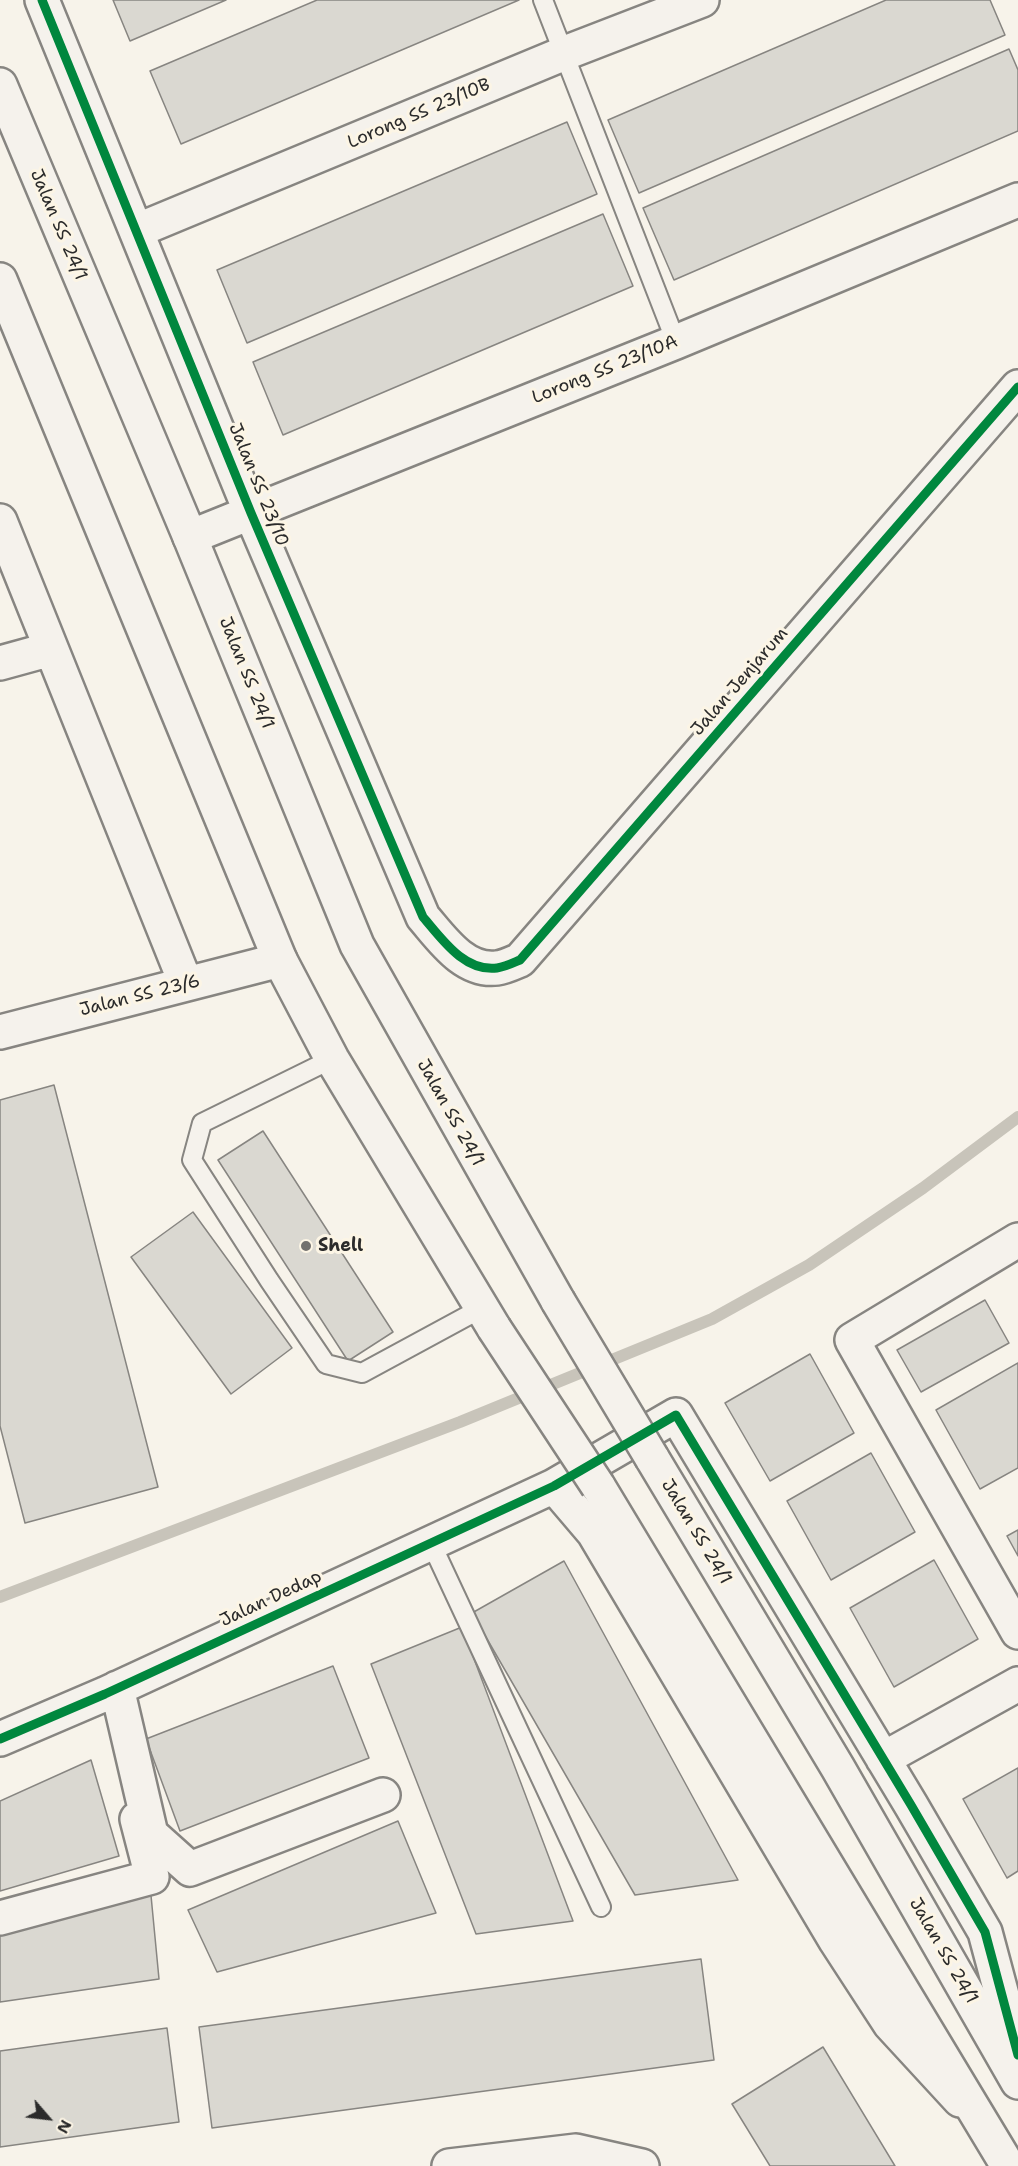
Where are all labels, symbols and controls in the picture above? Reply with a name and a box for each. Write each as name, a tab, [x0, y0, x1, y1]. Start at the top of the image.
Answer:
street label: Lorong SS 23/10B	[344, 74, 494, 154]
street label: Jalan SS 24/1	[25, 166, 91, 284]
street label: Lorong SS 23/10A	[529, 331, 681, 409]
street label: Jalan SS 23/10	[223, 420, 293, 550]
street label: Jalan SS 24/1	[214, 614, 278, 732]
street label: Jalan Jenjarum	[687, 623, 793, 741]
street label: Jalan SS 23/6	[78, 971, 202, 1021]
street label: Jalan SS 24/1	[412, 1056, 488, 1170]
place label: Shell	[318, 1235, 363, 1257]
marker: Shell	[299, 1239, 313, 1253]
street label: Jalan SS 24/1	[656, 1476, 736, 1588]
street label: Jalan Dedap	[217, 1566, 325, 1632]
street label: Jalan SS 24/1	[904, 1894, 982, 2008]
north arrow	[18, 2088, 78, 2148]
text: N	[52, 2116, 77, 2137]

